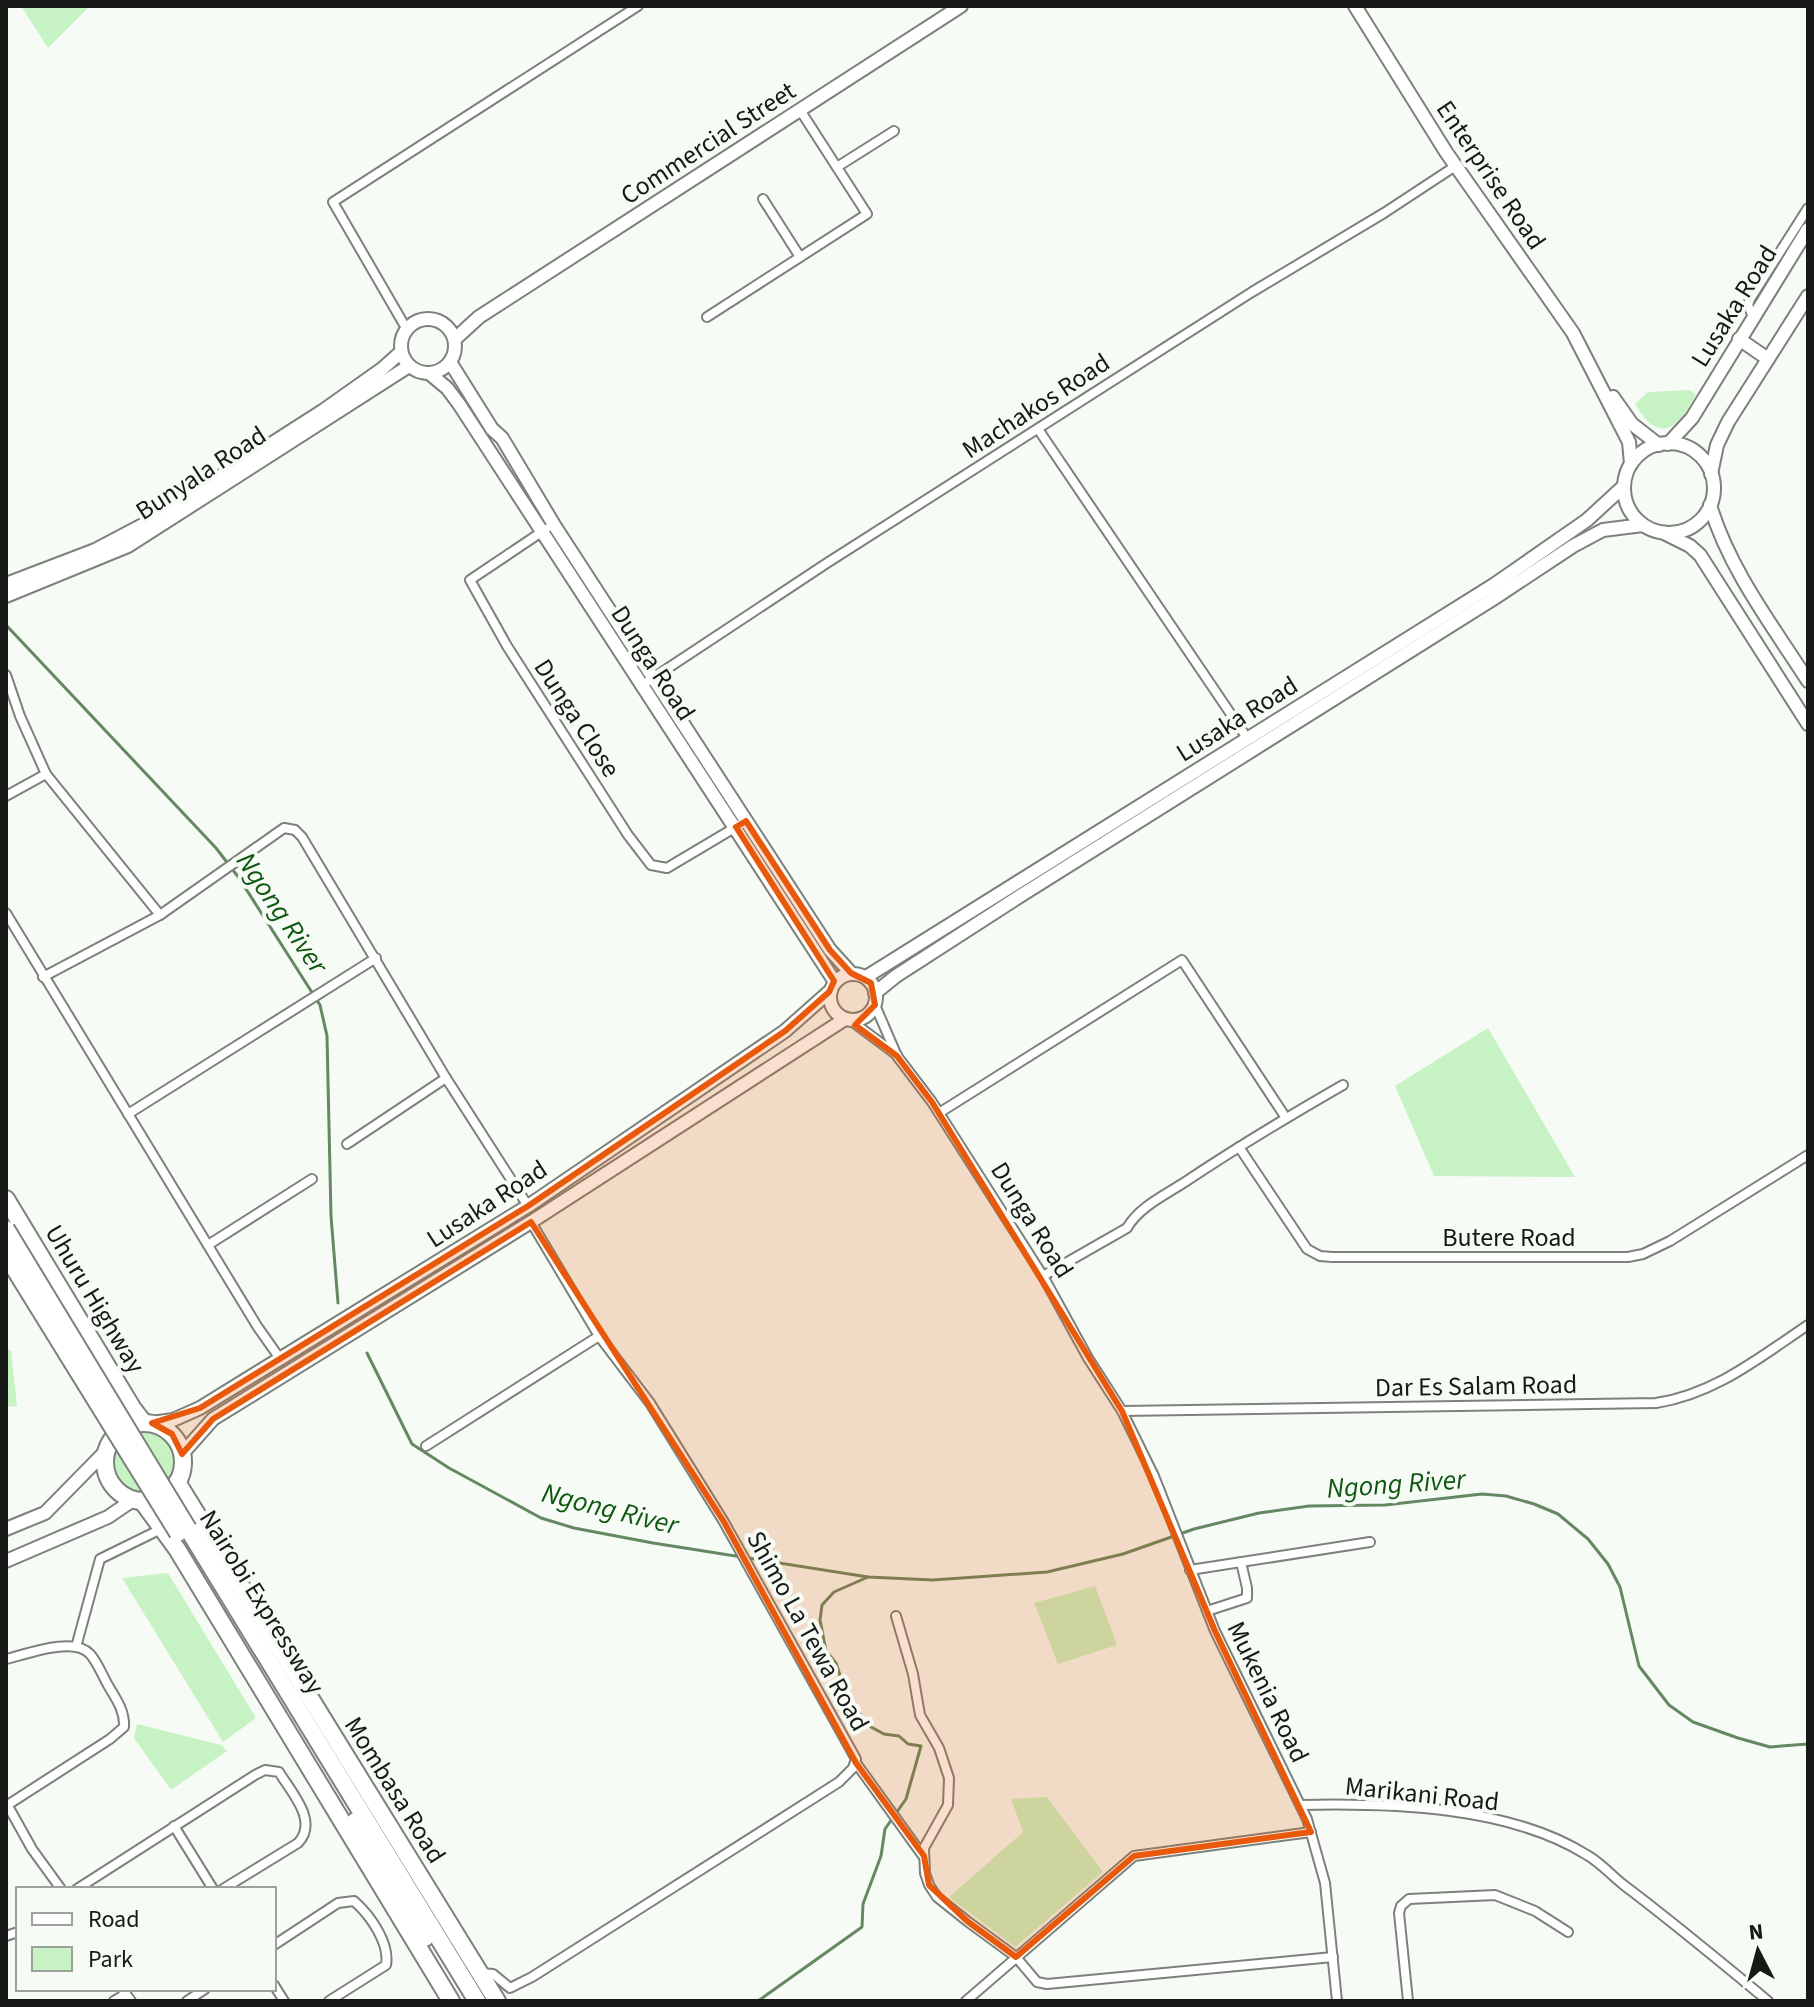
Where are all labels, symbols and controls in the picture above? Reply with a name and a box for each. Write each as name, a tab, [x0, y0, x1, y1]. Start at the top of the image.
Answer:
street label: Commercial Street	[613, 72, 803, 214]
street label: Enterprise Road	[1427, 93, 1555, 257]
street label: Lusaka Road	[1682, 238, 1786, 374]
street label: Machakos Road	[955, 344, 1117, 468]
street label: Bunyala Road	[128, 417, 274, 529]
street label: Dunga Road	[602, 598, 704, 728]
street label: Dunga Close	[525, 651, 629, 785]
street label: Lusaka Road	[1169, 667, 1305, 771]
water label: Ngong River	[226, 844, 338, 983]
street label: Lusaka Road	[419, 1151, 555, 1257]
street label: Dunga Road	[982, 1155, 1082, 1285]
street label: Uhuru Highway	[36, 1218, 154, 1380]
street label: Butere Road	[1442, 1219, 1576, 1256]
street label: Dar Es Salam Road	[1374, 1366, 1578, 1406]
water label: Ngong River	[1325, 1459, 1468, 1509]
water label: Ngong River	[538, 1473, 684, 1546]
street label: Nairobi Expressway	[190, 1503, 334, 1701]
street label: Shimo La Tewa Road	[738, 1524, 878, 1738]
street label: Mukenia Road	[1218, 1615, 1318, 1769]
street label: Mombasa Road	[335, 1710, 455, 1870]
street label: Marikani Road	[1343, 1768, 1501, 1820]
legend	[16, 1887, 276, 1991]
text: Road	[88, 1902, 140, 1937]
north arrow	[1718, 1911, 1798, 1991]
text: N	[1747, 1915, 1765, 1949]
text: Park	[88, 1942, 133, 1977]

